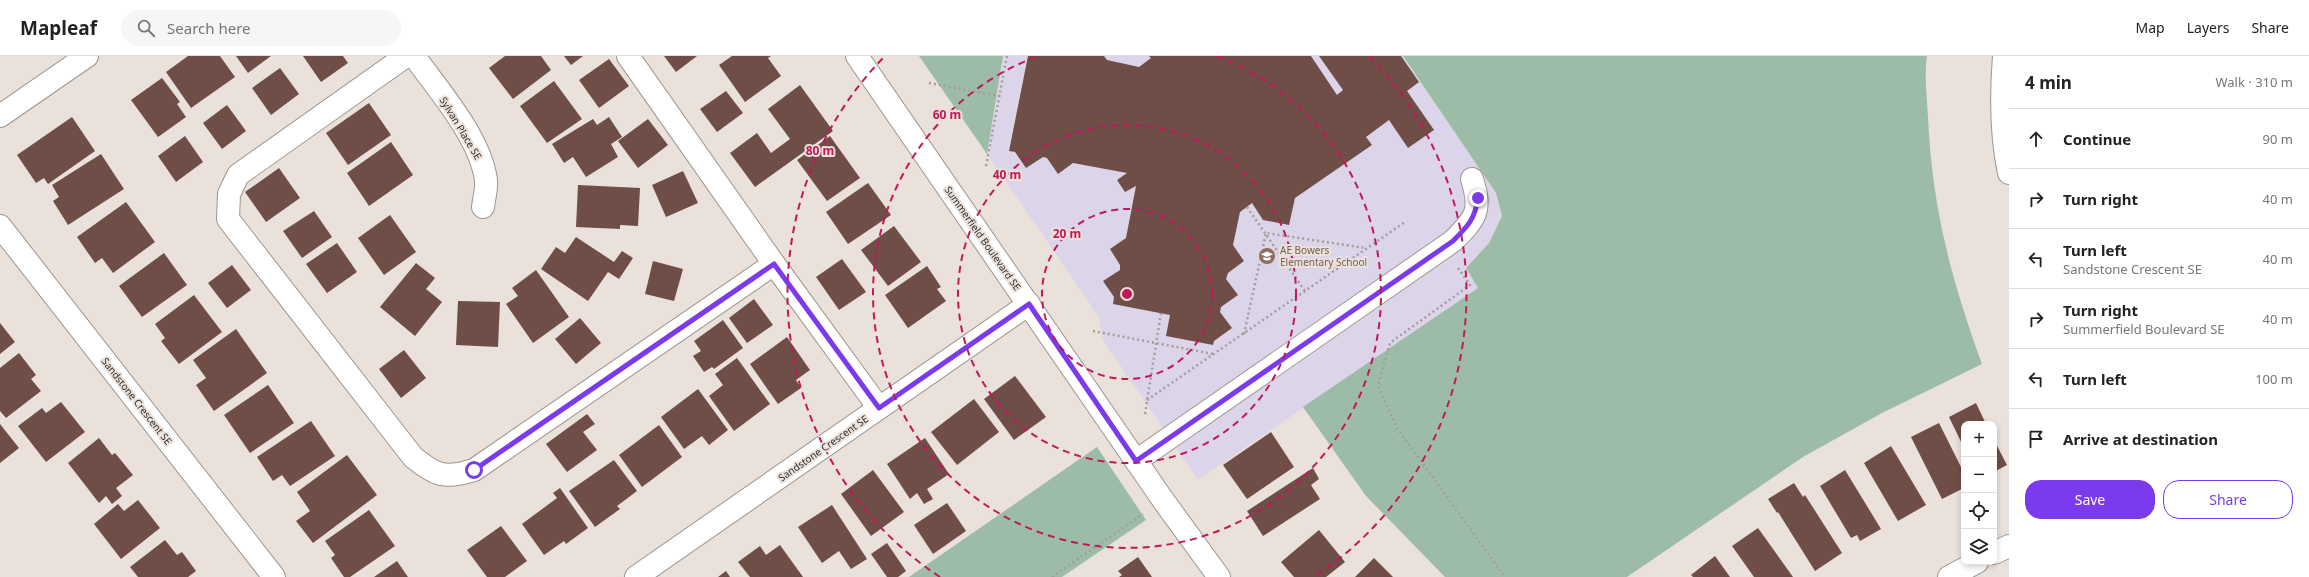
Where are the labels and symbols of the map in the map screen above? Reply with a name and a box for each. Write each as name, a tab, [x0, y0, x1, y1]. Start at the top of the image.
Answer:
street label: Sylvan Place SE	[437, 94, 485, 162]
text: 60 m	[933, 106, 961, 123]
text: 80 m	[806, 142, 834, 159]
text: 40 m	[993, 166, 1021, 183]
street label: Summerfield Boulevard SE	[942, 183, 1024, 293]
route end	[1469, 189, 1487, 207]
text: 20 m	[1053, 225, 1081, 242]
place label: AE Bowers Elementary School	[1280, 243, 1367, 269]
school or university icon: AE Bowers Elementary School	[1257, 246, 1277, 266]
centre of rings	[1120, 287, 1134, 301]
street label: Sandstone Crescent SE	[99, 355, 175, 447]
street label: Sandstone Crescent SE	[775, 412, 871, 484]
route start	[465, 461, 483, 479]

